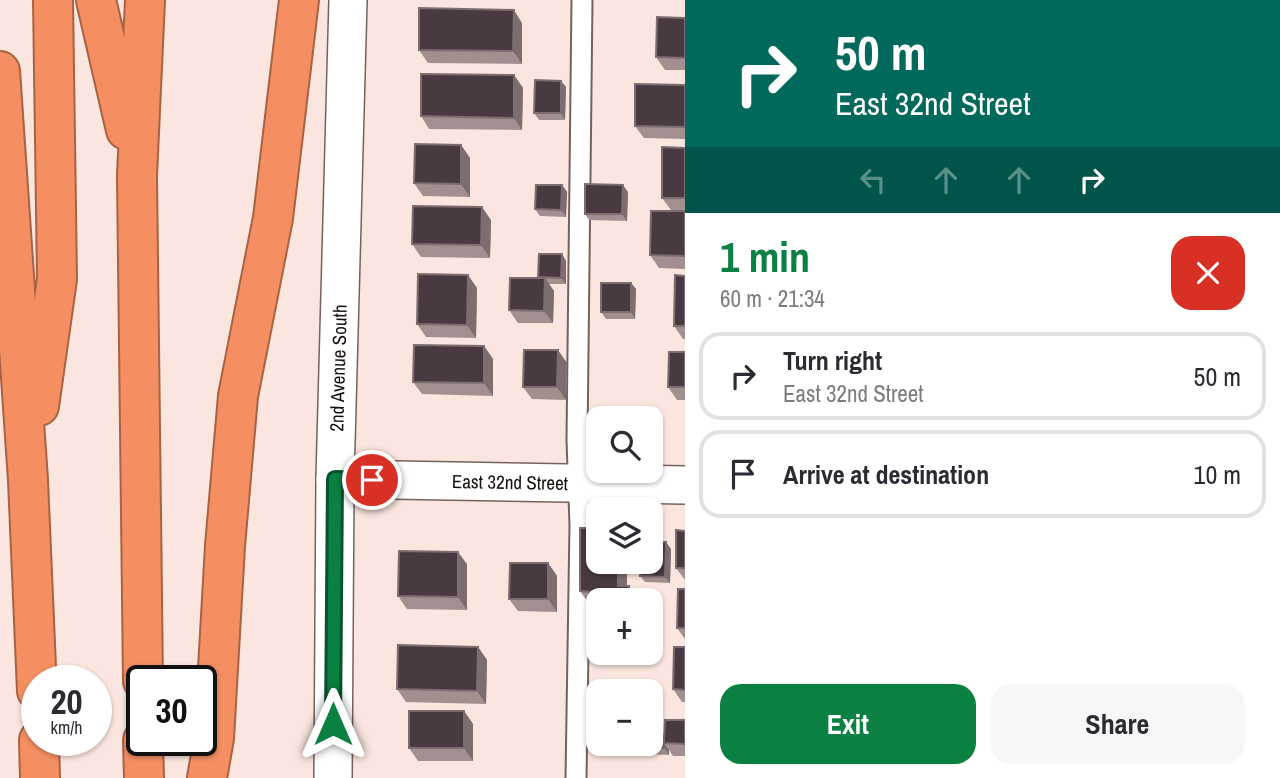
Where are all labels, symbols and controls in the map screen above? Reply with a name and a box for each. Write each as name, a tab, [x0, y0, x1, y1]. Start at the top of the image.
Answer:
text: 50 m	[835, 19, 927, 85]
icon: right	[720, 28, 811, 119]
text: East 32nd Street	[835, 82, 1031, 125]
icon: left	[854, 161, 892, 199]
icon: ahead	[927, 161, 965, 199]
icon: ahead	[1000, 161, 1038, 199]
icon: right	[1073, 161, 1111, 199]
text: 1 min	[720, 229, 810, 285]
button: close	[1171, 236, 1245, 310]
text: 60 m · 21:34	[720, 283, 825, 314]
street label: 2nd Avenue South	[323, 304, 353, 432]
text: Turn right	[783, 343, 882, 378]
icon: right	[724, 357, 762, 395]
text: 50 m	[1194, 359, 1241, 394]
text: East 32nd Street	[783, 378, 924, 409]
map controls	[586, 406, 663, 756]
button: search	[586, 406, 663, 483]
pin	[342, 450, 402, 510]
icon: arrive	[724, 455, 762, 493]
text: Arrive at destination	[783, 457, 989, 492]
text: 10 m	[1194, 457, 1241, 492]
icon: arrive	[353, 461, 391, 499]
street label: East 32nd Street	[452, 468, 569, 496]
button: layers	[586, 497, 663, 574]
button: +	[586, 588, 663, 665]
speed limit sign: 30	[126, 665, 217, 756]
text: 20	[51, 678, 82, 725]
button: −	[586, 679, 663, 756]
button: Exit	[720, 684, 976, 764]
button: Share	[990, 684, 1245, 764]
position arrow	[296, 687, 370, 761]
text: km/h	[51, 715, 83, 740]

